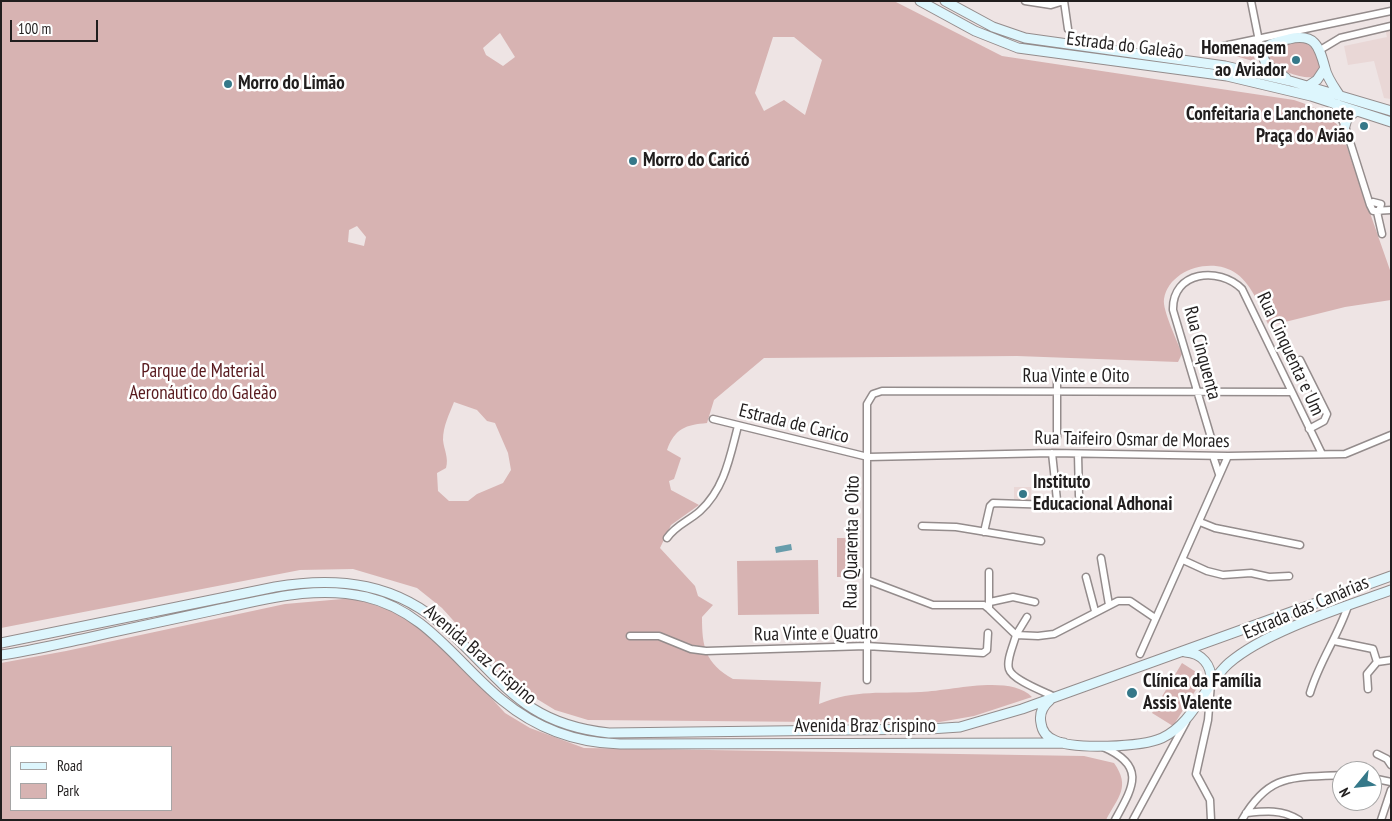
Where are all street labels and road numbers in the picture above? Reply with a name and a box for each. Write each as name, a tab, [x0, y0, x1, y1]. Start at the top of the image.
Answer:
street label: Estrada do Galeão	[1065, 27, 1185, 65]
street label: Rua Cinquenta e Um	[1251, 289, 1329, 419]
street label: Rua Cinquenta	[1179, 304, 1225, 402]
street label: Rua Vinte e Oito	[1023, 366, 1129, 388]
street label: Estrada de Carico	[737, 399, 851, 449]
street label: Rua Taifeiro Osmar de Moraes	[1034, 427, 1230, 453]
street label: Rua Quarenta e Oito	[839, 475, 865, 609]
street label: Estrada das Canárias	[1240, 571, 1372, 645]
street label: Avenida Braz Crispino	[419, 600, 541, 710]
street label: Rua Vinte e Quatro	[754, 622, 878, 646]
street label: Avenida Braz Crispino	[794, 716, 936, 738]

